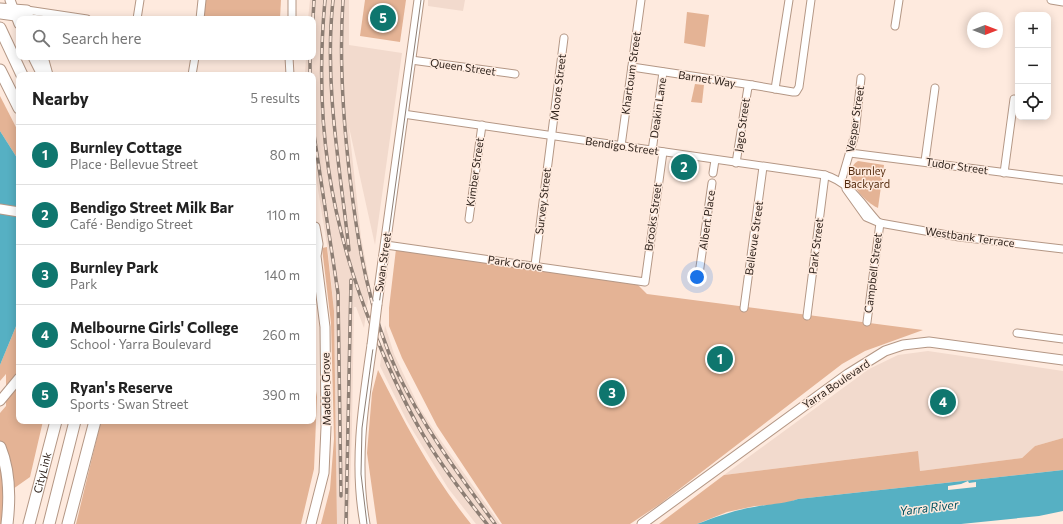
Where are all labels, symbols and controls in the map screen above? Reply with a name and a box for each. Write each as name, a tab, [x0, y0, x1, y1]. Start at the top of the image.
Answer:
pin: 5	[370, 3, 396, 33]
north arrow	[967, 12, 1003, 48]
map controls	[1015, 12, 1051, 120]
button: +	[1015, 12, 1051, 48]
search box	[16, 16, 316, 60]
icon: search	[30, 27, 52, 49]
text: Search here	[62, 29, 141, 47]
street label: Khartoum Street	[618, 30, 643, 115]
button: −	[1015, 48, 1051, 84]
street label: Moore Street	[547, 52, 568, 121]
street label: Queen Street	[429, 55, 497, 78]
street label: Barnet Way	[677, 68, 737, 89]
street label: Deakin Lane	[647, 77, 668, 139]
street label: Vesper Street	[843, 84, 866, 153]
button: locate	[1015, 84, 1051, 120]
text: Nearby	[32, 88, 89, 109]
text: 5 results	[250, 90, 300, 106]
street label: Jago Street	[731, 97, 753, 153]
street label: Bendigo Street	[585, 134, 660, 157]
street label: Kimber Street	[463, 136, 486, 207]
text: Burnley Cottage	[70, 138, 182, 156]
text: 1	[42, 147, 48, 163]
text: 80 m	[270, 147, 300, 163]
pin: 2	[671, 152, 697, 182]
street label: Tudor Street	[925, 155, 990, 176]
text: Place · Bellevue Street	[70, 156, 198, 172]
park label: Burnley Backyard	[844, 164, 890, 190]
street label: Survey Street	[532, 166, 553, 235]
street label: Brooks Street	[641, 182, 664, 252]
street label: Albert Place	[696, 189, 717, 251]
text: Bendigo Street Milk Bar	[70, 198, 234, 216]
street label: Bellevue Street	[742, 199, 765, 276]
text: 2	[41, 207, 49, 223]
text: 110 m	[267, 207, 300, 223]
text: Café · Bendigo Street	[70, 216, 193, 232]
street label: Park Street	[806, 217, 825, 275]
street label: Westbank Terrace	[925, 224, 1016, 249]
street label: Swan Street	[372, 231, 393, 293]
street label: Campbell Street	[861, 232, 884, 314]
street label: Park Grove	[487, 252, 543, 273]
text: Burnley Park	[70, 258, 159, 276]
text: 3	[41, 267, 49, 283]
text: 140 m	[264, 267, 300, 283]
your location	[687, 267, 707, 287]
text: Park	[70, 276, 97, 292]
text: Melbourne Girls' College	[70, 318, 238, 336]
text: 4	[41, 327, 49, 343]
text: 260 m	[263, 327, 300, 343]
text: School · Yarra Boulevard	[70, 336, 211, 352]
pin: 1	[707, 344, 733, 374]
street label: Madden Grove	[318, 352, 333, 426]
street label: Yarra Boulevard	[800, 356, 872, 411]
text: Ryan's Reserve	[70, 378, 173, 396]
pin: 3	[599, 378, 625, 408]
text: 5	[41, 387, 49, 403]
text: 390 m	[262, 387, 300, 403]
pin: 4	[930, 387, 956, 417]
text: Sports · Swan Street	[70, 396, 189, 412]
street label: CityLink	[30, 451, 54, 495]
water label: Yarra River	[899, 496, 960, 518]

